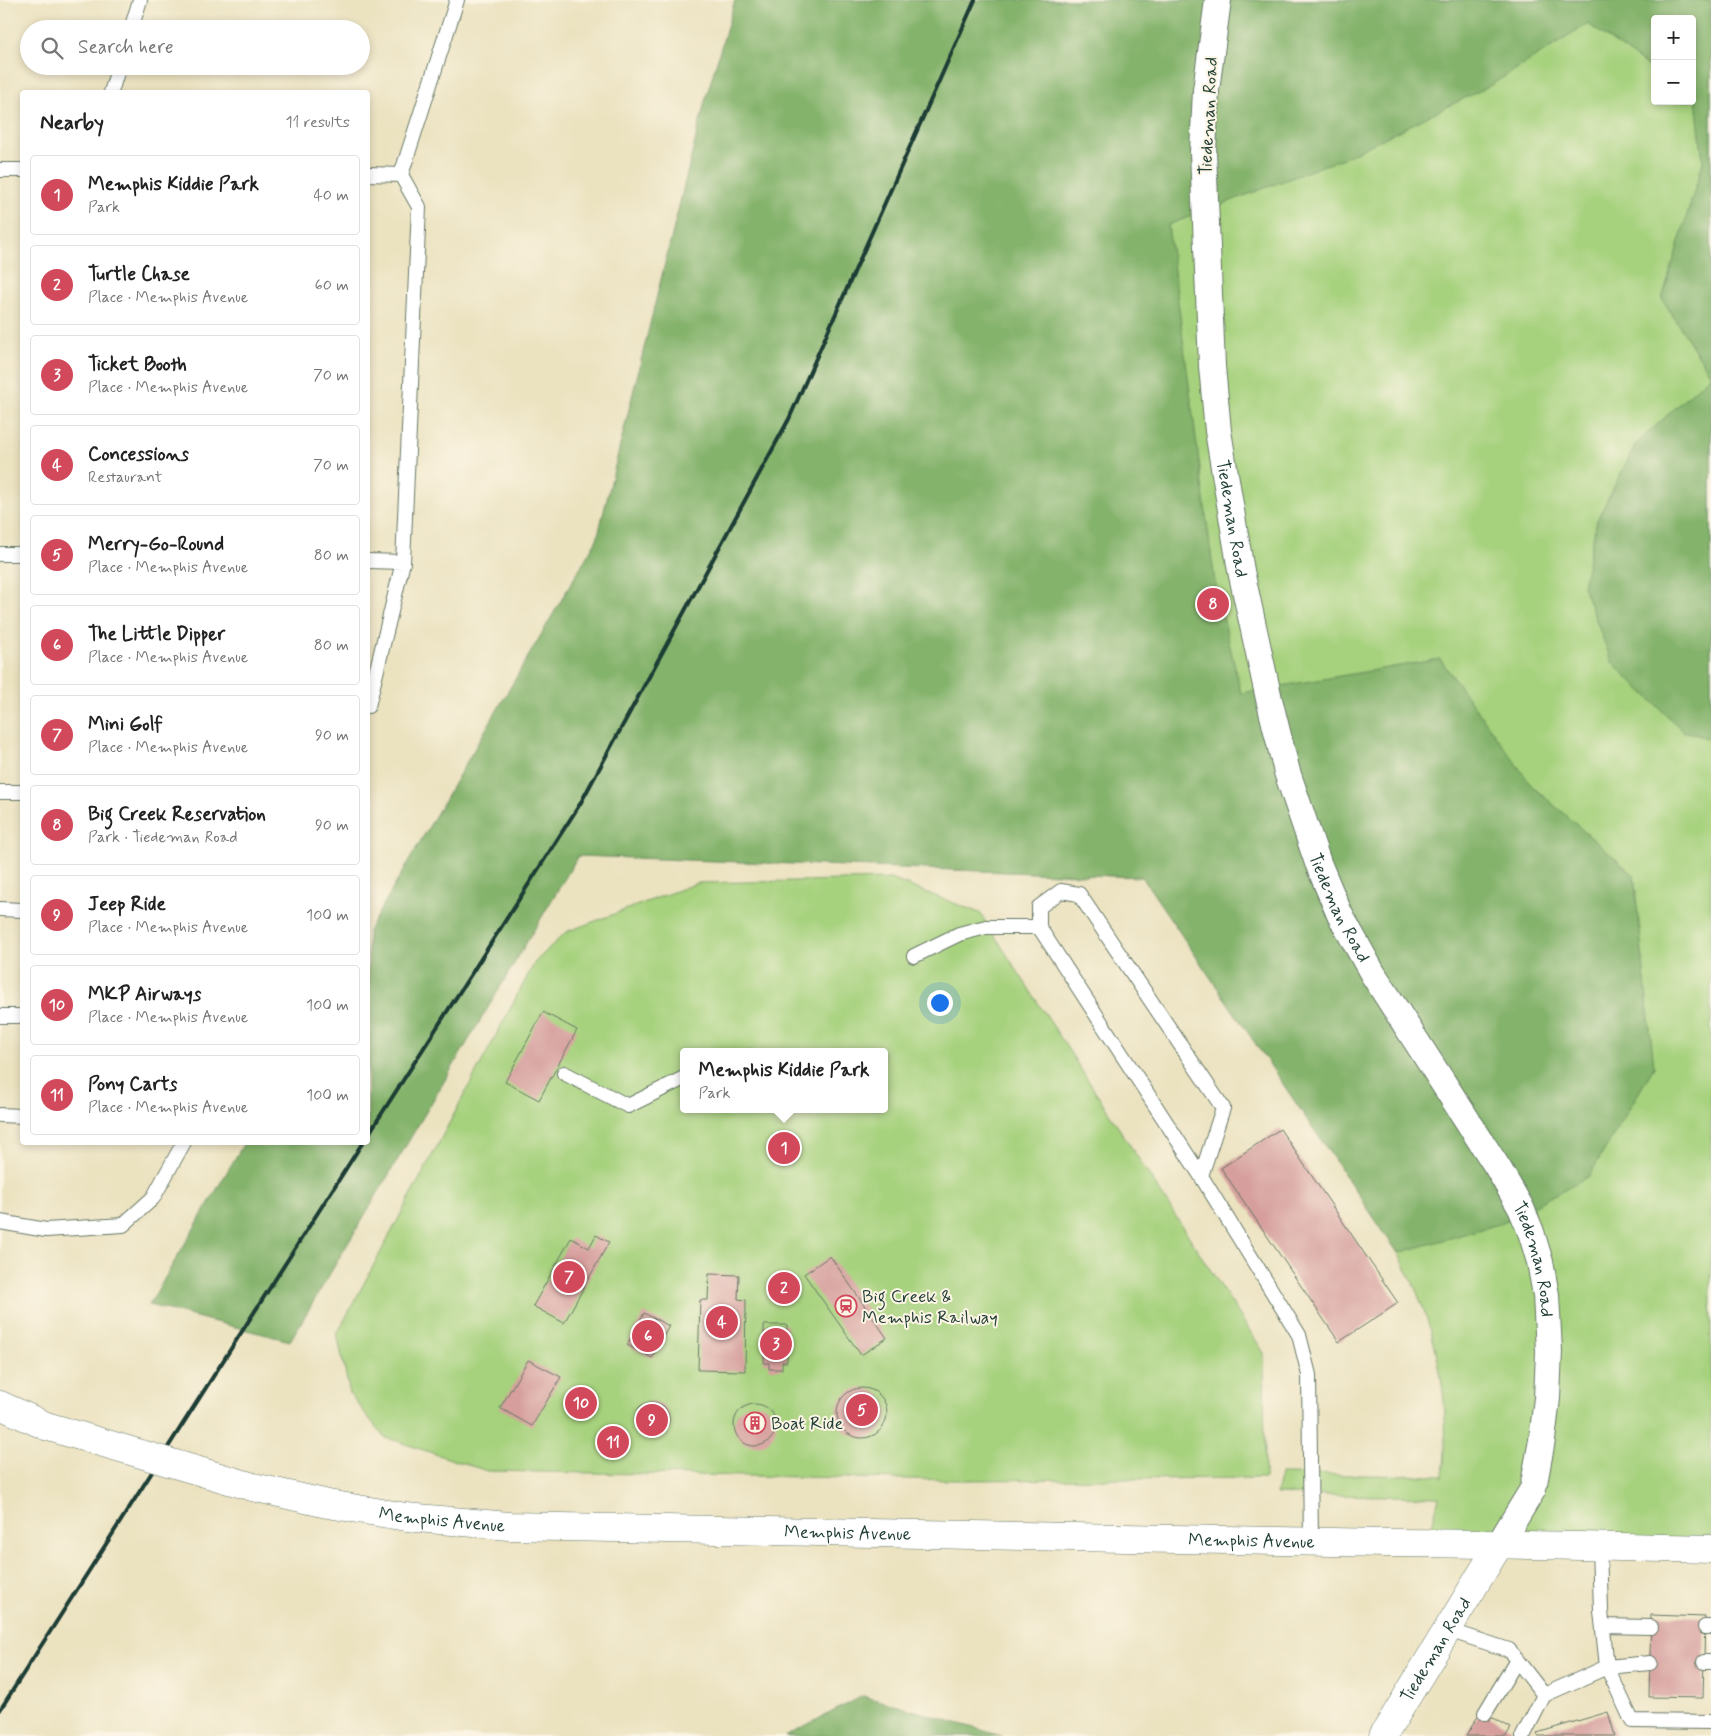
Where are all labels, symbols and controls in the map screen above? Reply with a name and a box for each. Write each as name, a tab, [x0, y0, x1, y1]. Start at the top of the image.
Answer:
map controls	[1651, 15, 1696, 105]
button: +	[1651, 15, 1696, 60]
search box	[20, 20, 370, 75]
icon: search	[38, 34, 66, 62]
text: Search here	[78, 35, 174, 60]
street label: Tiedeman Road	[1194, 56, 1224, 176]
button: −	[1651, 60, 1696, 105]
text: Nearby	[40, 109, 104, 137]
text: 11 results	[285, 112, 350, 133]
text: Memphis Kiddie Park	[88, 172, 259, 197]
text: 1	[53, 185, 61, 206]
text: 40 m	[313, 185, 349, 206]
text: Park	[88, 197, 120, 218]
text: Turtle Chase	[88, 262, 190, 287]
text: 2	[53, 275, 61, 296]
text: 60 m	[315, 275, 349, 296]
text: Place · Memphis Avenue	[88, 287, 248, 308]
text: Ticket Booth	[88, 352, 187, 377]
text: 3	[53, 365, 61, 386]
text: 70 m	[313, 365, 349, 386]
text: Place · Memphis Avenue	[88, 377, 248, 398]
text: Concessions	[88, 442, 189, 467]
text: 4	[52, 455, 62, 476]
text: 70 m	[313, 455, 349, 476]
street label: Tiedeman Road	[1210, 458, 1253, 580]
text: Restaurant	[88, 467, 162, 488]
text: Merry-Go-Round	[88, 532, 224, 557]
text: 5	[52, 545, 62, 566]
text: 80 m	[314, 545, 349, 566]
text: Place · Memphis Avenue	[88, 557, 248, 578]
pin: 8	[1197, 585, 1229, 623]
text: The Little Dipper	[88, 622, 225, 647]
text: 6	[53, 635, 61, 656]
text: 80 m	[314, 635, 349, 656]
text: Place · Memphis Avenue	[88, 647, 248, 668]
text: Mini Golf	[88, 712, 163, 737]
text: 7	[52, 725, 62, 746]
text: 90 m	[315, 725, 349, 746]
text: Place · Memphis Avenue	[88, 737, 248, 758]
text: Big Creek Reservation	[88, 802, 266, 827]
text: 8	[52, 815, 62, 836]
text: 90 m	[315, 815, 349, 836]
text: Park · Tiedeman Road	[88, 827, 238, 848]
street label: Tiedeman Road	[1302, 850, 1375, 967]
text: Jeep Ride	[88, 892, 166, 917]
text: 9	[53, 905, 61, 926]
text: 100 m	[306, 905, 349, 926]
text: Place · Memphis Avenue	[88, 917, 248, 938]
text: MKP Airways	[88, 982, 201, 1007]
your location	[927, 990, 953, 1016]
text: 10	[49, 995, 65, 1016]
text: 100 m	[306, 995, 349, 1016]
text: Place · Memphis Avenue	[88, 1007, 248, 1028]
popup	[680, 1048, 888, 1113]
text: Memphis Kiddie Park	[699, 1058, 869, 1083]
text: Pony Carts	[88, 1072, 177, 1097]
text: Park	[699, 1083, 730, 1104]
text: 11	[50, 1085, 64, 1106]
text: 100 m	[306, 1085, 349, 1106]
text: Place · Memphis Avenue	[88, 1097, 248, 1118]
pin: 1	[768, 1129, 800, 1167]
street label: Tiedeman Road	[1507, 1197, 1558, 1318]
pin: 7	[553, 1258, 585, 1296]
pin: 2	[768, 1269, 800, 1307]
place label: Big Creek & Memphis Railway	[862, 1285, 998, 1330]
station icon: Big Creek & Memphis Railway	[834, 1294, 858, 1318]
pin: 4	[706, 1303, 738, 1341]
pin: 6	[632, 1317, 664, 1355]
pin: 3	[760, 1325, 792, 1363]
pin: 10	[565, 1384, 597, 1422]
pin: 5	[846, 1391, 878, 1429]
pin: 9	[636, 1401, 668, 1439]
building icon: Boat Ride	[743, 1411, 767, 1435]
place label: Boat Ride	[771, 1412, 844, 1436]
pin: 11	[597, 1423, 629, 1461]
street label: Memphis Avenue	[377, 1502, 506, 1539]
street label: Memphis Avenue	[784, 1520, 911, 1547]
street label: Memphis Avenue	[1188, 1528, 1315, 1555]
street label: Tiedeman Road	[1395, 1593, 1477, 1707]

